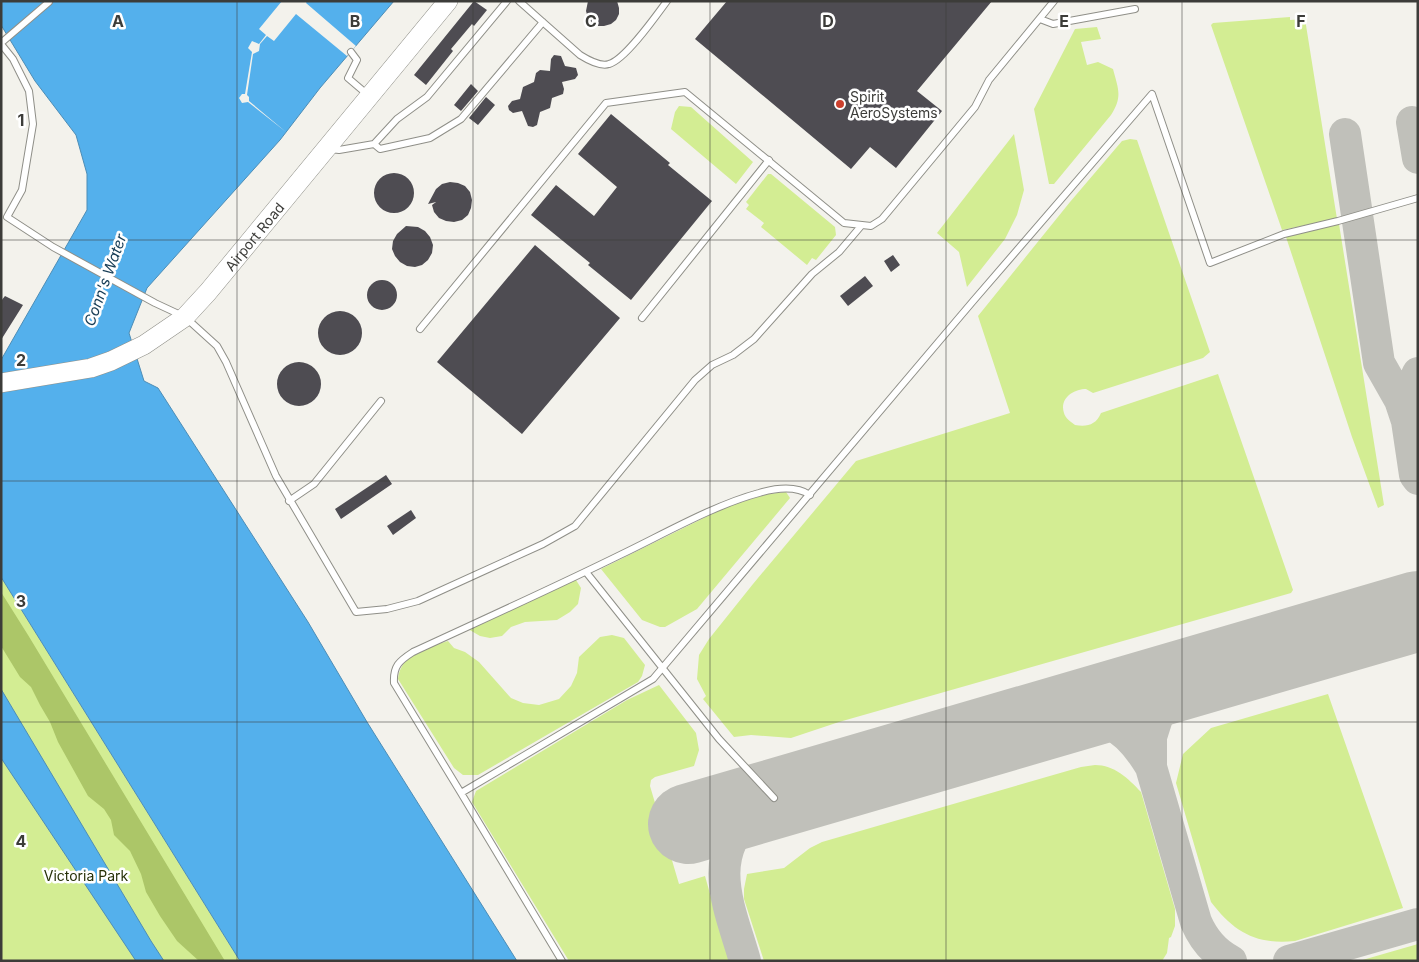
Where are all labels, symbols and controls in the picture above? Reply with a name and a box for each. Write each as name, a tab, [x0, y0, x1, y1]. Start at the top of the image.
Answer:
text: A	[112, 11, 124, 31]
text: B	[350, 11, 360, 31]
text: C	[585, 11, 597, 31]
text: D	[822, 11, 834, 31]
text: E	[1059, 11, 1069, 31]
text: F	[1296, 11, 1306, 31]
place label: Spirit AeroSystems	[850, 88, 938, 121]
marker: Spirit AeroSystems	[834, 98, 846, 110]
text: 1	[18, 110, 24, 130]
street label: Airport Road	[221, 199, 287, 274]
water label: Conn's Water	[80, 231, 131, 329]
text: 2	[16, 350, 26, 370]
text: 3	[16, 591, 26, 611]
text: 4	[16, 831, 27, 851]
park label: Victoria Park	[44, 867, 129, 884]

